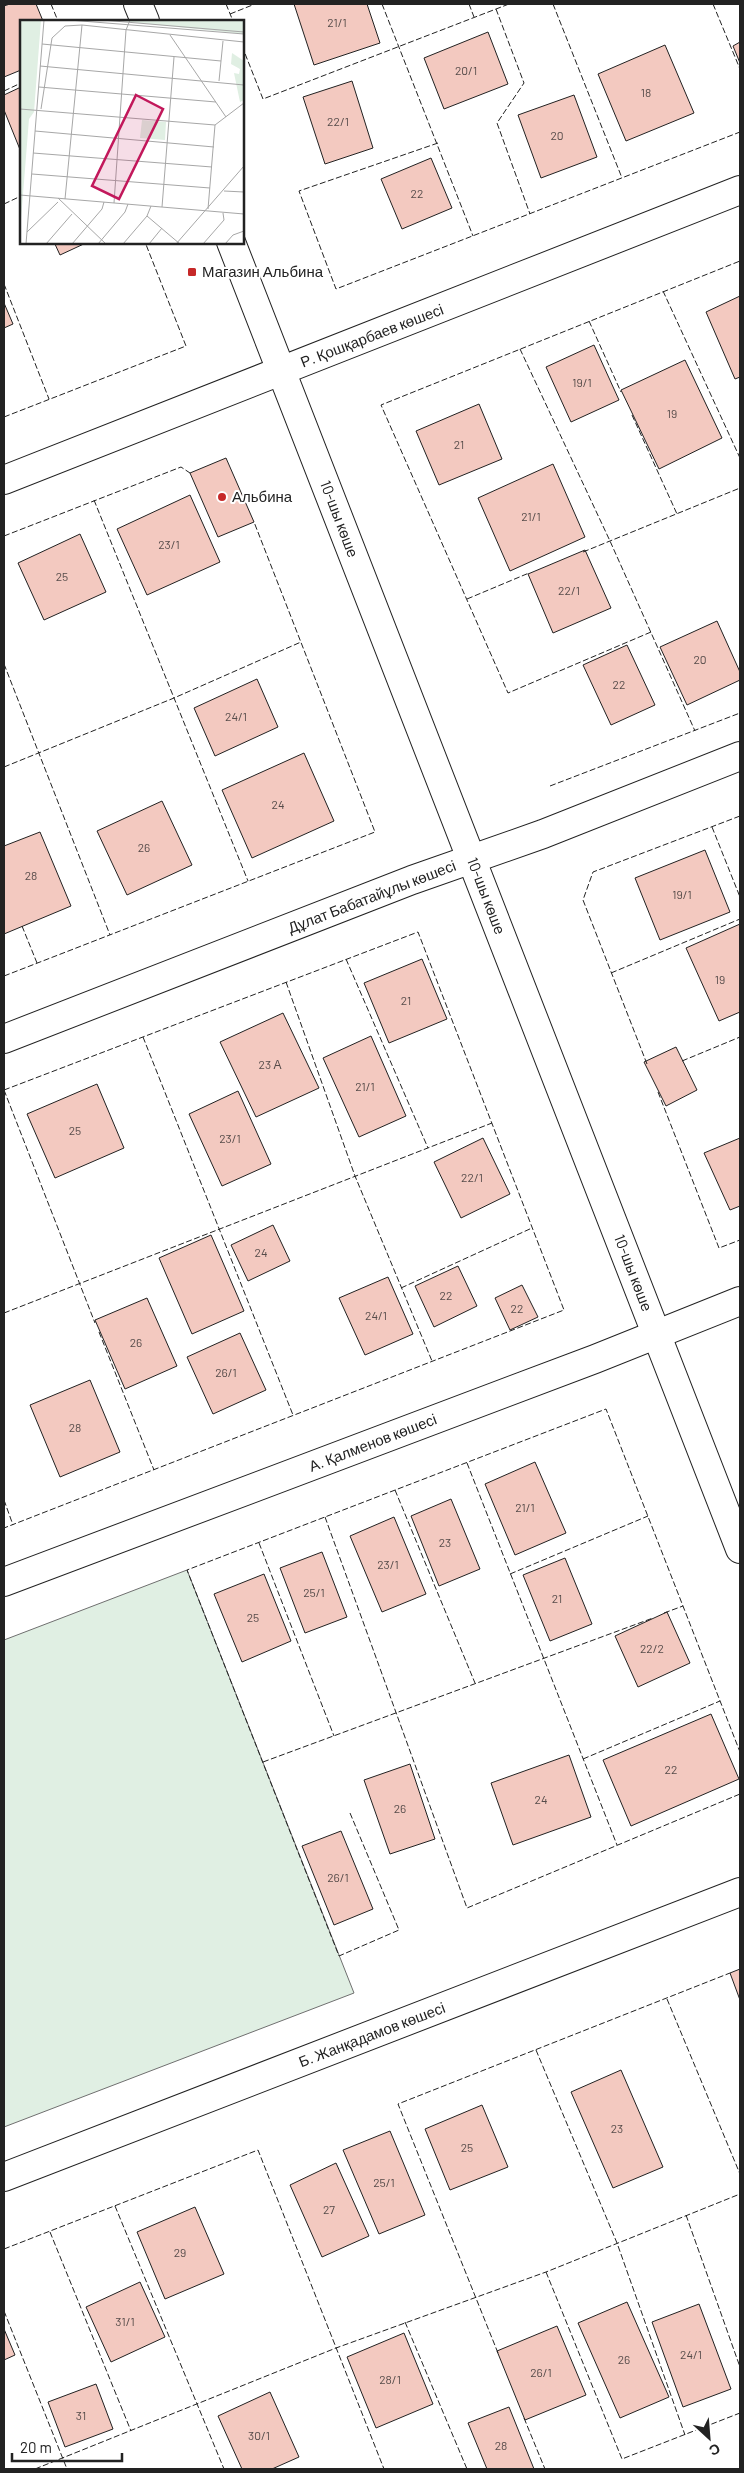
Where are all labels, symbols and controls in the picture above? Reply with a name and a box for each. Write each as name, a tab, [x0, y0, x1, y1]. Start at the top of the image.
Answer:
house number: 21/1	[327, 15, 347, 29]
inset map	[20, 20, 244, 244]
house number: 20/1	[455, 63, 477, 77]
house number: 18	[641, 85, 651, 99]
house number: 22/1	[327, 114, 349, 128]
house number: 20	[550, 128, 564, 142]
house number: 22	[411, 186, 423, 200]
place label: Магазин Альбина	[202, 262, 324, 280]
marker: Магазин Альбина	[186, 266, 198, 278]
street label: Р. Қошқарбаев көшесі	[298, 300, 446, 371]
house number: 19/1	[572, 375, 592, 389]
house number: 19	[667, 406, 677, 420]
house number: 21	[454, 437, 464, 451]
street label: 10-шы көше	[317, 478, 363, 560]
place label: Альбина	[232, 487, 293, 505]
marker: Альбина	[216, 491, 228, 503]
house number: 21/1	[521, 509, 541, 523]
house number: 23/1	[158, 537, 180, 551]
house number: 25	[56, 569, 68, 583]
house number: 22/1	[558, 583, 580, 597]
house number: 20	[693, 652, 707, 666]
house number: 22	[613, 677, 625, 691]
house number: 24/1	[225, 709, 247, 723]
house number: 24	[271, 797, 285, 811]
house number: 26	[138, 840, 150, 854]
street label: 10-шы көше	[464, 855, 510, 937]
street label: Дұлат Бабатайұлы көшесі	[285, 856, 458, 936]
house number: 28	[25, 868, 37, 882]
house number: 19/1	[672, 887, 692, 901]
house number: 19	[715, 972, 725, 986]
house number: 21	[401, 993, 411, 1007]
house number: 23 А	[259, 1057, 281, 1071]
house number: 21/1	[355, 1079, 375, 1093]
house number: 25	[69, 1123, 81, 1137]
house number: 23/1	[219, 1131, 241, 1145]
house number: 22/1	[461, 1170, 483, 1184]
street label: 10-шы көше	[611, 1232, 657, 1314]
house number: 24	[254, 1245, 268, 1259]
house number: 22	[440, 1288, 452, 1302]
house number: 22	[511, 1301, 523, 1315]
house number: 24/1	[365, 1308, 387, 1322]
house number: 26	[130, 1335, 142, 1349]
house number: 26/1	[215, 1365, 237, 1379]
street label: А. Қалменов көшесі	[306, 1409, 439, 1475]
house number: 28	[69, 1420, 81, 1434]
house number: 21/1	[515, 1500, 535, 1514]
house number: 23	[439, 1535, 451, 1549]
house number: 23/1	[377, 1557, 399, 1571]
house number: 25/1	[303, 1585, 325, 1599]
house number: 21	[552, 1591, 562, 1605]
house number: 25	[247, 1610, 259, 1624]
house number: 22/2	[640, 1641, 664, 1655]
house number: 22	[665, 1762, 677, 1776]
house number: 24	[534, 1792, 548, 1806]
house number: 26	[394, 1801, 406, 1815]
house number: 26/1	[327, 1870, 349, 1884]
street label: Б. Жанқадамов көшесі	[296, 1998, 447, 2070]
house number: 23	[611, 2121, 623, 2135]
house number: 25	[461, 2140, 473, 2154]
house number: 25/1	[373, 2175, 395, 2189]
house number: 27	[323, 2202, 335, 2216]
house number: 29	[174, 2245, 186, 2259]
house number: 31/1	[115, 2314, 135, 2328]
house number: 24/1	[680, 2347, 702, 2361]
house number: 26	[618, 2352, 630, 2366]
house number: 26/1	[530, 2365, 552, 2379]
house number: 28/1	[379, 2372, 401, 2386]
house number: 31	[76, 2408, 86, 2422]
north arrow	[684, 2413, 734, 2463]
house number: 30/1	[248, 2428, 270, 2442]
scale bar	[12, 2430, 122, 2462]
text: 20 m	[20, 2438, 52, 2456]
house number: 28	[495, 2438, 507, 2452]
text: С	[707, 2440, 723, 2460]

